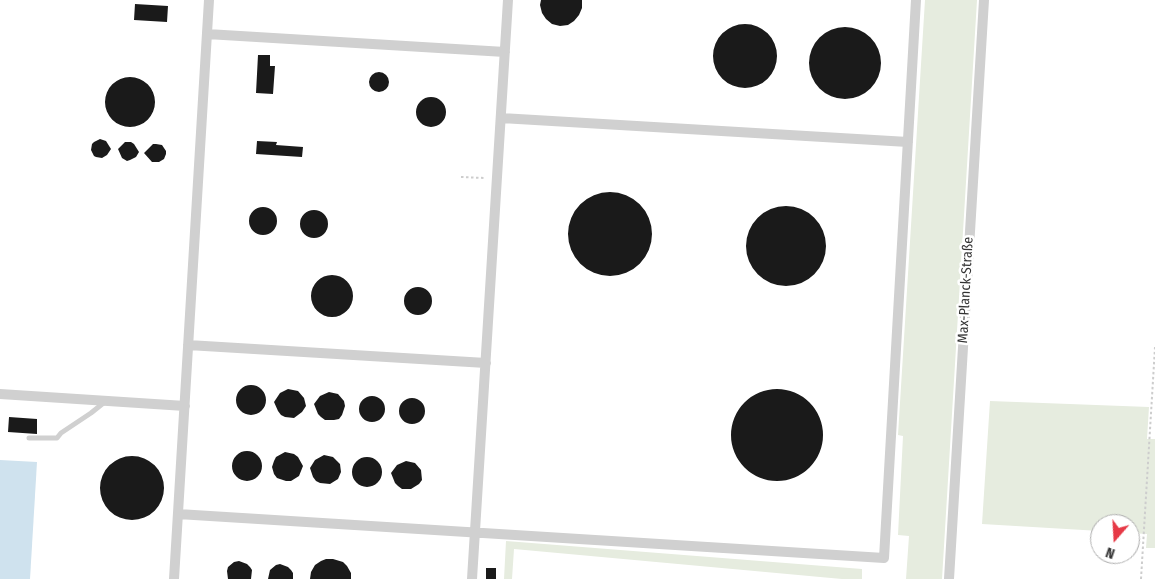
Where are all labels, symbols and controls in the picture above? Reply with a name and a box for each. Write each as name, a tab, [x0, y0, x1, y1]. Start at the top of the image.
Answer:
street label: Max-Planck-Straße	[955, 236, 977, 344]
north arrow	[1090, 514, 1140, 564]
text: N	[1104, 543, 1117, 562]

